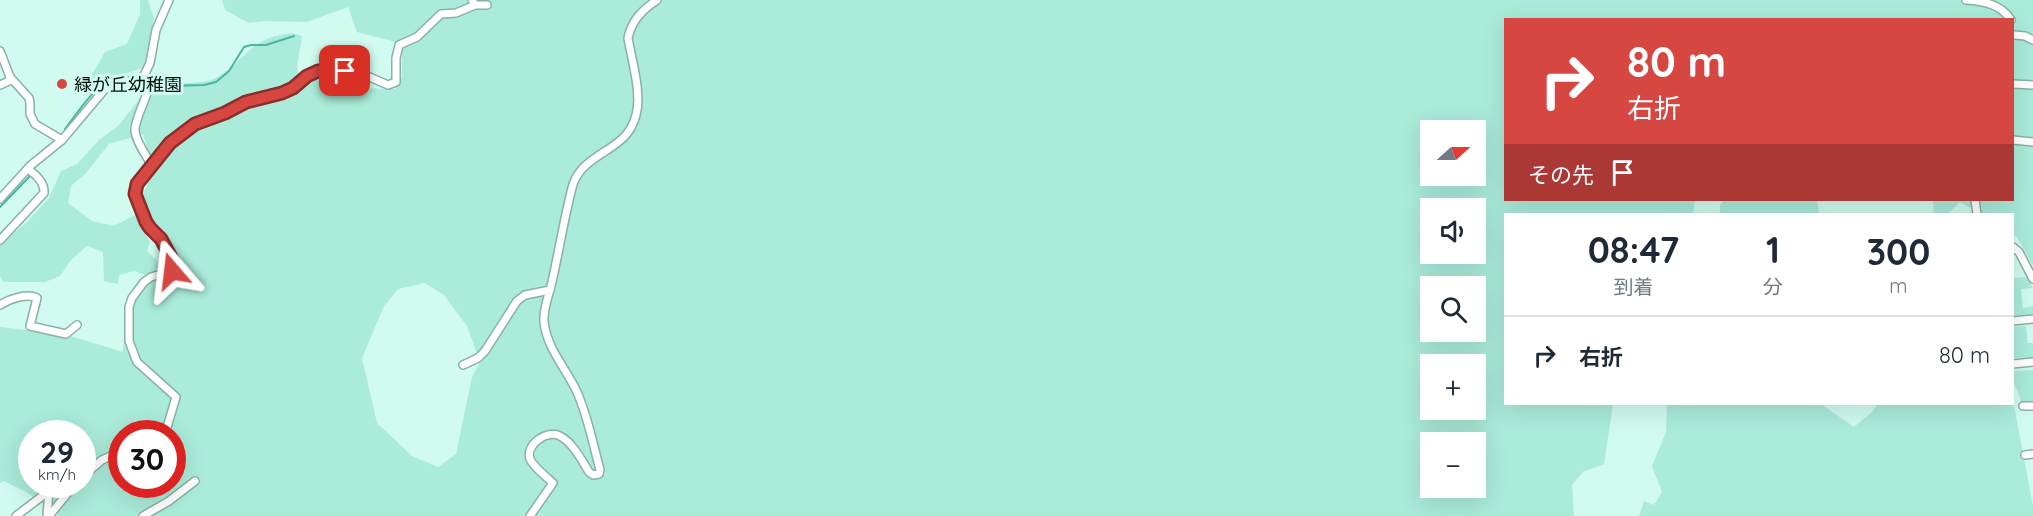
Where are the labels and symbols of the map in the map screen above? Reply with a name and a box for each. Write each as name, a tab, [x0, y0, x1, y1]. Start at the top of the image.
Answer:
pin	[319, 45, 370, 96]
place label: 緑が丘幼稚園	[74, 73, 182, 96]
marker: 緑が丘幼稚園	[55, 77, 69, 91]
north arrow	[1420, 120, 1486, 186]
position arrow	[140, 239, 204, 303]
speed limit sign: 30	[108, 420, 186, 498]

